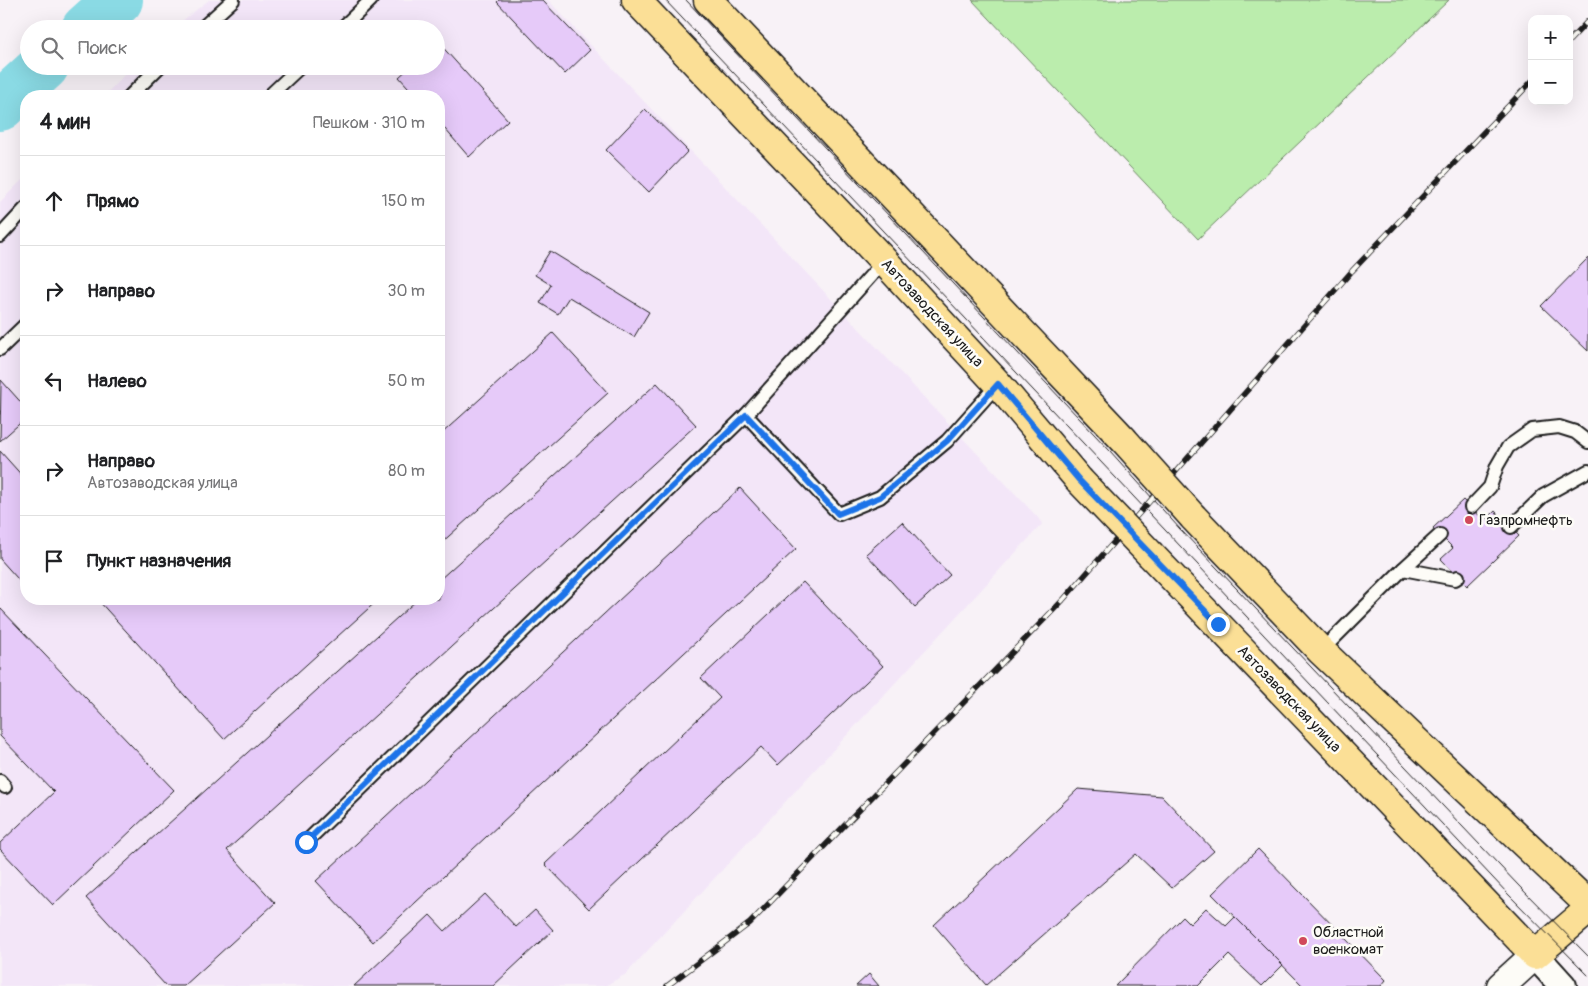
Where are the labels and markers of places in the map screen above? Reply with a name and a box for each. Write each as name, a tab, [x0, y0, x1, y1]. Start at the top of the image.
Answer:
place label: Газпромнефть	[1479, 511, 1573, 530]
marker: Газпромнефть	[1463, 514, 1475, 526]
place label: Областной военкомат	[1313, 923, 1384, 959]
marker: Областной военкомат	[1297, 935, 1309, 947]

